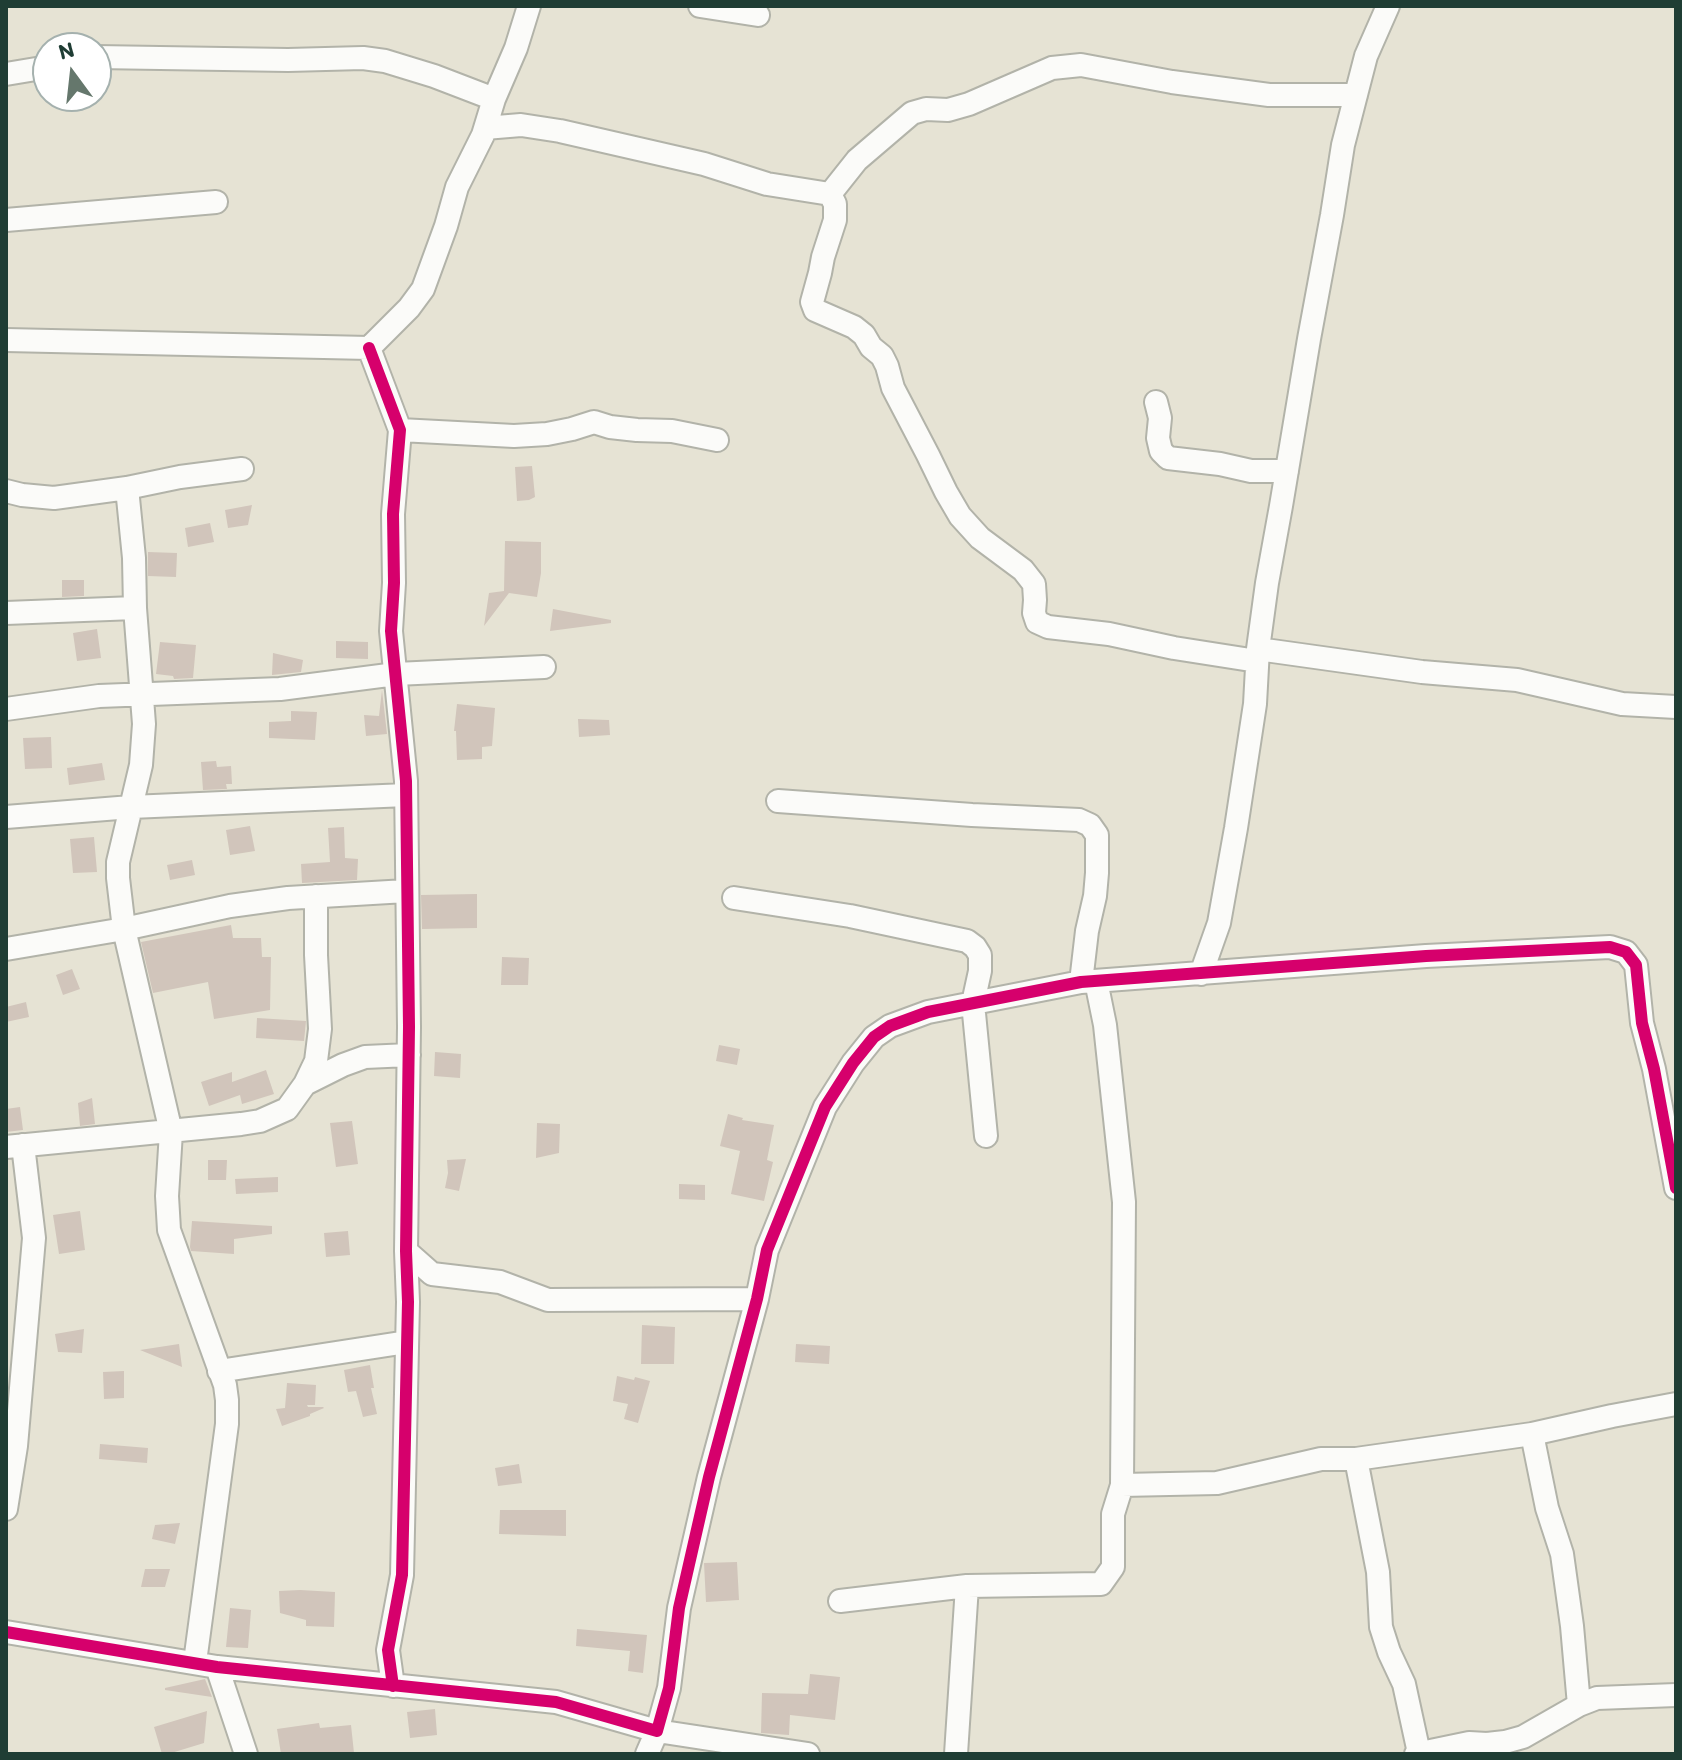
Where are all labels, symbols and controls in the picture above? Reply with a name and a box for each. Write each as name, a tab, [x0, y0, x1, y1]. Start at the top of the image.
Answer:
north arrow	[32, 32, 112, 112]
text: N	[55, 35, 77, 65]

